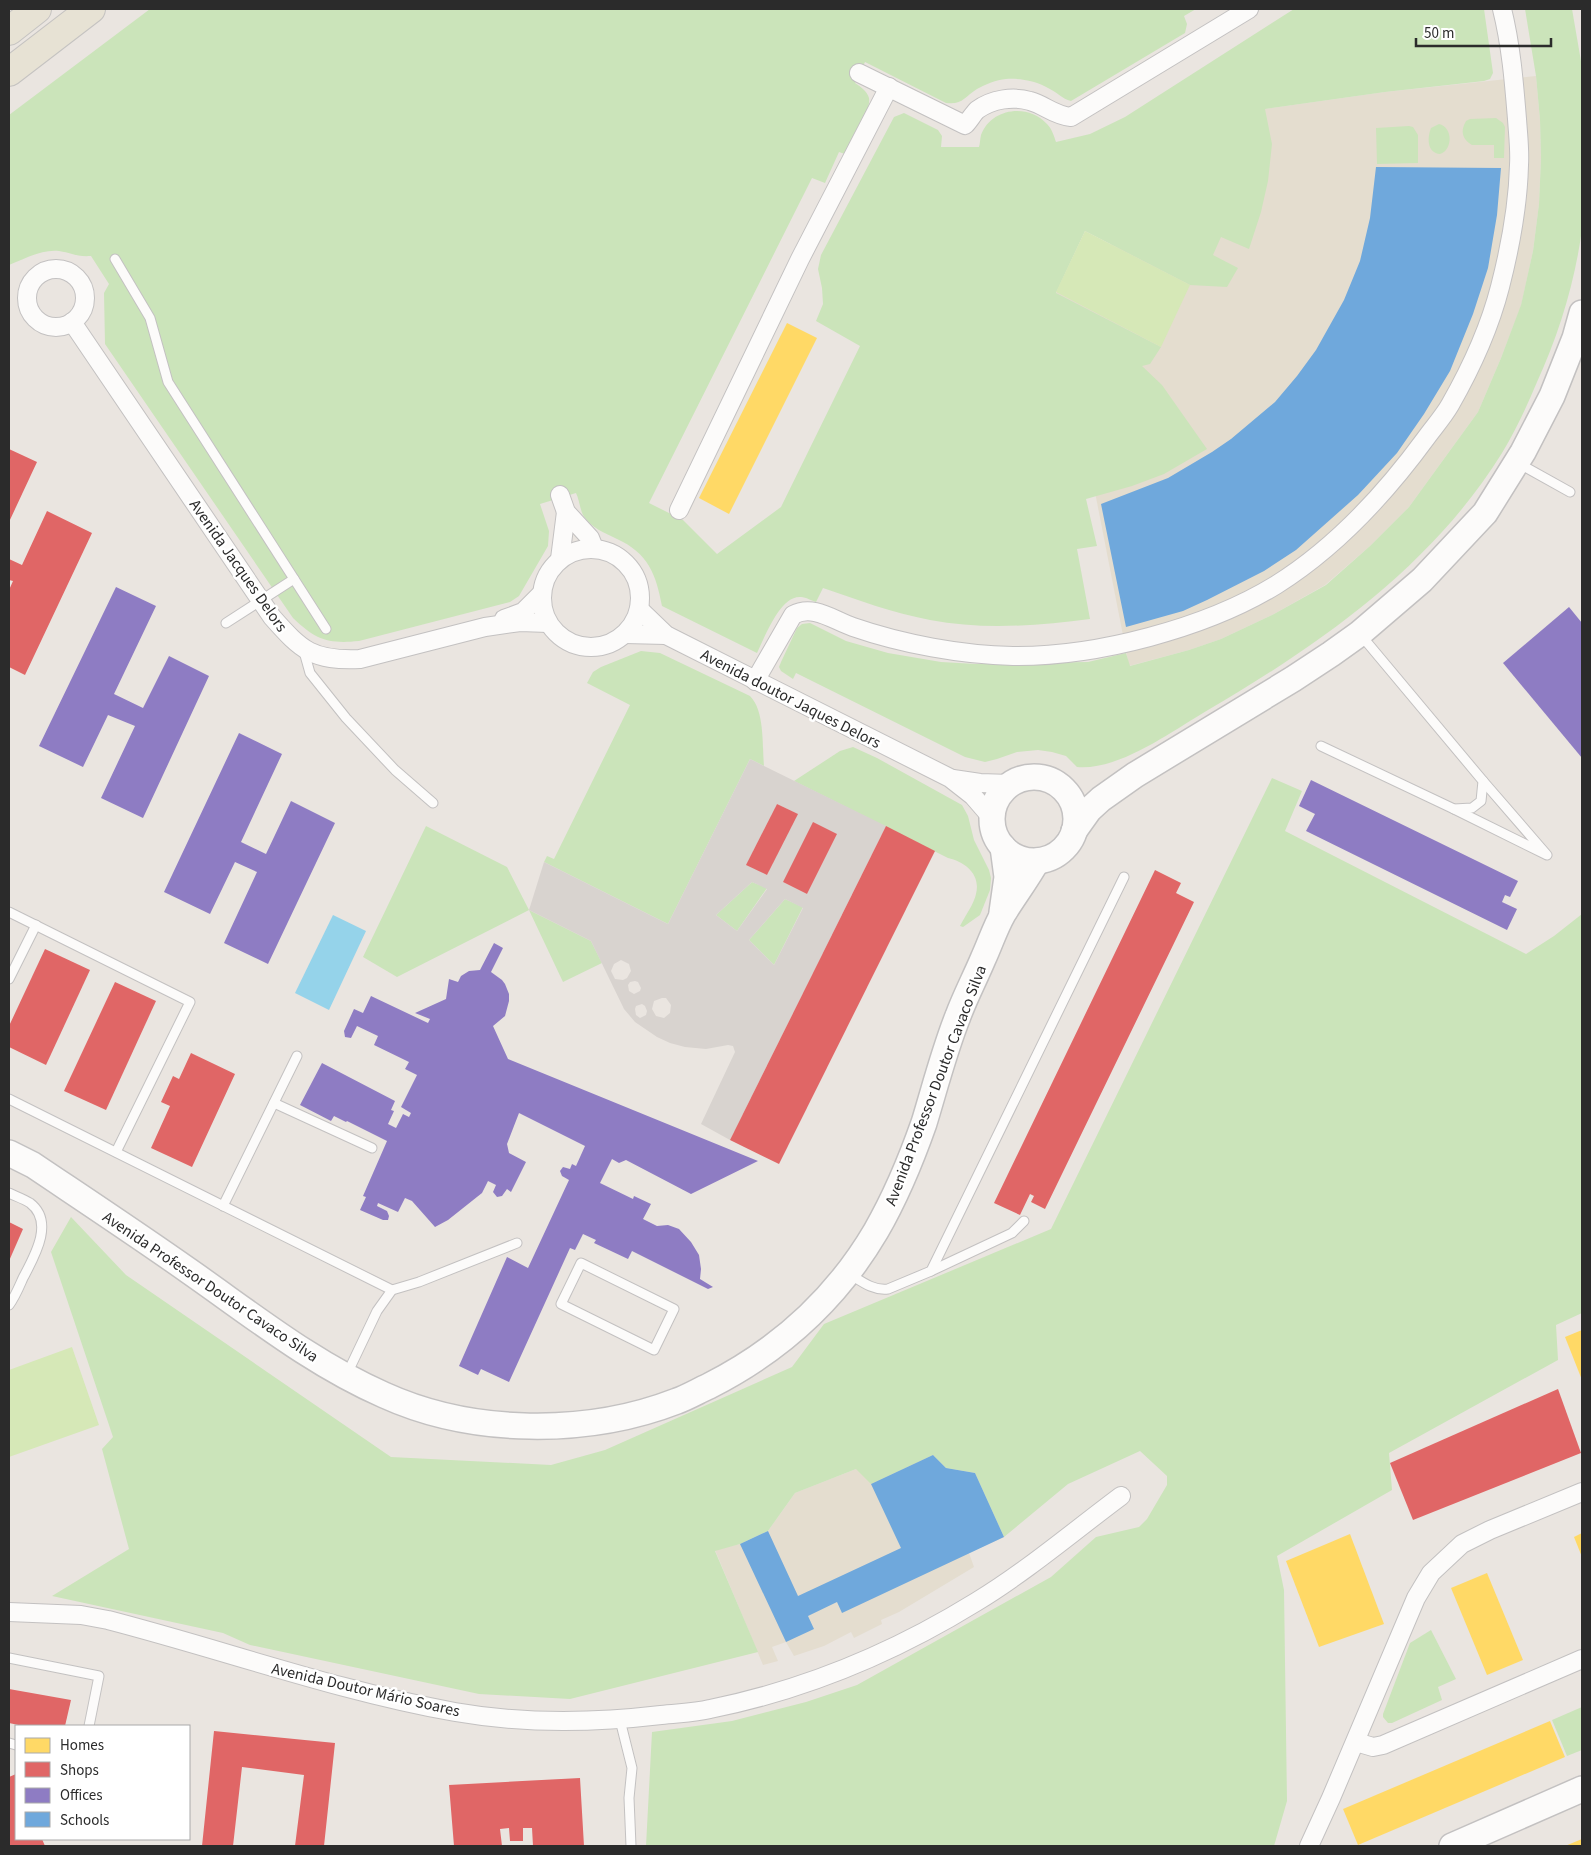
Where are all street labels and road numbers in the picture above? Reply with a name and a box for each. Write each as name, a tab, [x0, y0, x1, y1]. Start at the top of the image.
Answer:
street label: Avenida Jacques Delors	[184, 495, 293, 637]
street label: Avenida doutor Jaques Delors	[697, 644, 885, 754]
street label: Avenida Professor Doutor Cavaco Silva	[880, 962, 992, 1209]
street label: Avenida Professor Doutor Cavaco Silva	[98, 1206, 323, 1368]
street label: Avenida Doutor Mário Soares	[269, 1658, 462, 1722]

